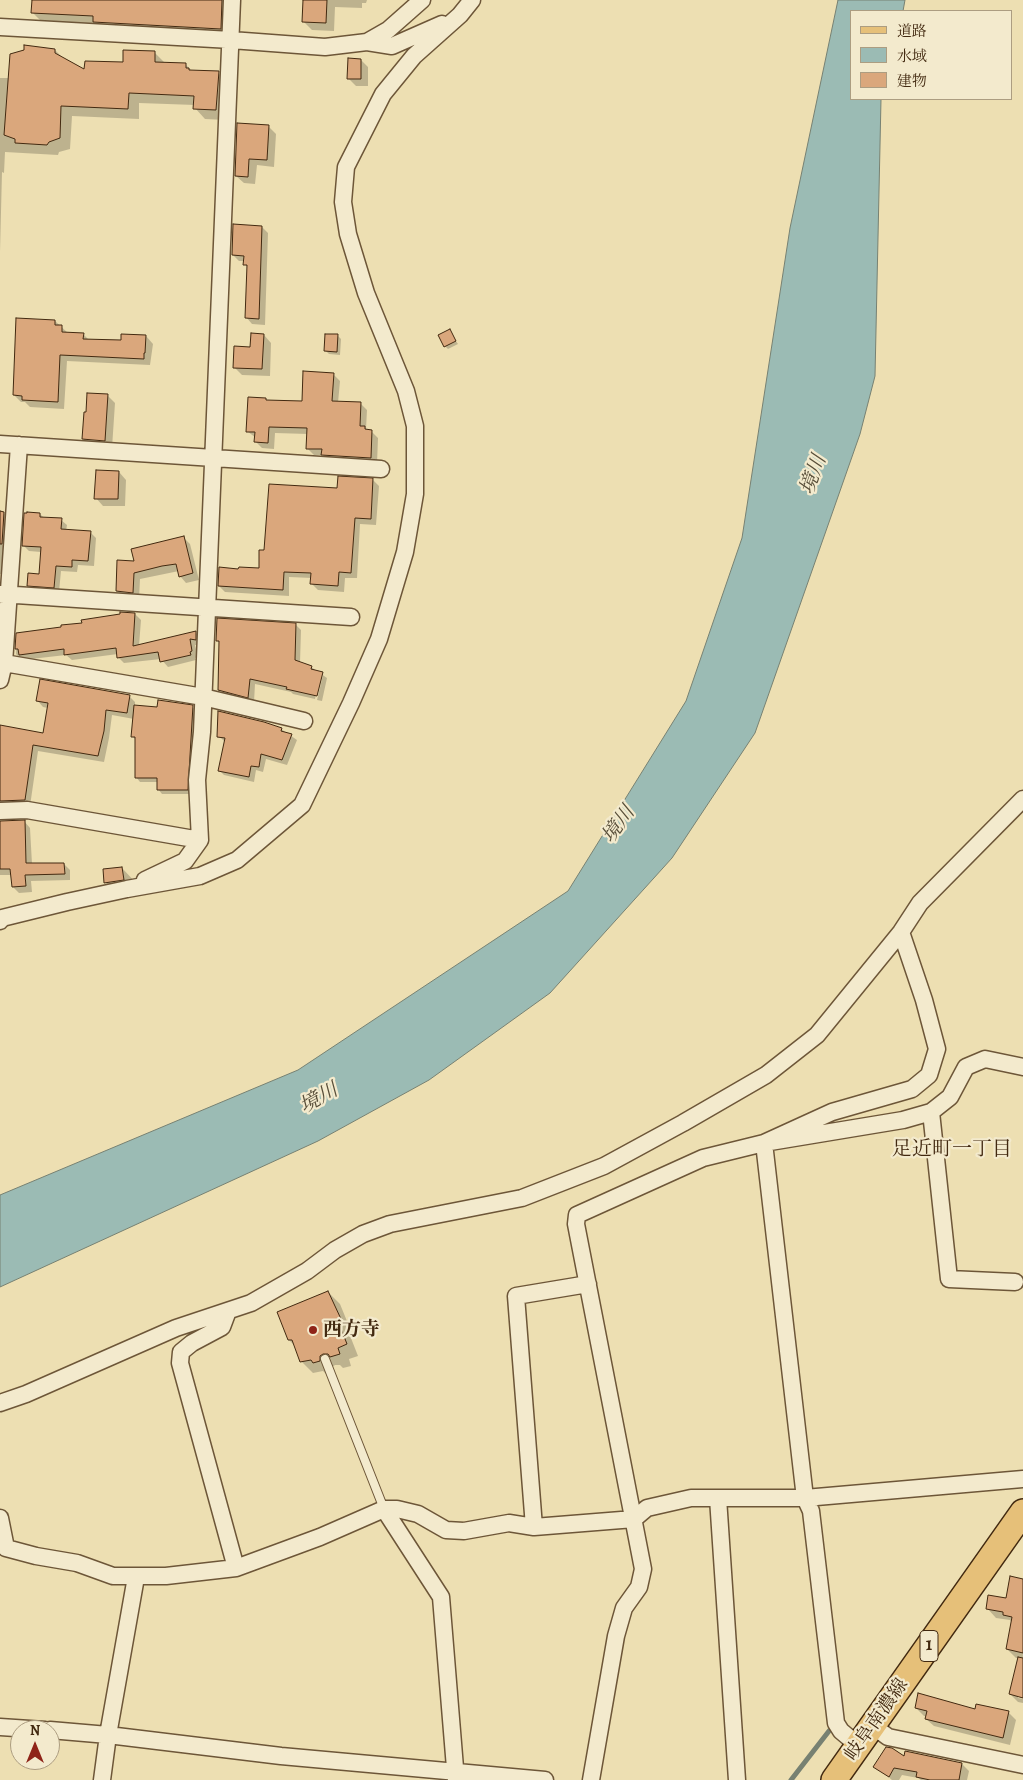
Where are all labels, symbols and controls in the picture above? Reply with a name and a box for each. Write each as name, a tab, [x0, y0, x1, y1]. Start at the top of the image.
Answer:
legend	[850, 10, 1013, 100]
text: 道路	[897, 21, 927, 41]
text: 水域	[897, 46, 927, 66]
text: 建物	[897, 71, 927, 91]
water label: 境川	[796, 452, 832, 498]
water label: 境川	[598, 802, 640, 848]
water label: 境川	[296, 1079, 342, 1119]
district label: 足近町一丁目	[892, 1138, 1012, 1162]
place label: 西方寺	[323, 1319, 380, 1341]
marker: 西方寺	[307, 1324, 319, 1336]
road number: 1	[920, 1630, 938, 1662]
street label: 岐阜南濃線	[840, 1675, 914, 1765]
north arrow	[10, 1720, 60, 1770]
text: N	[30, 1721, 40, 1740]

